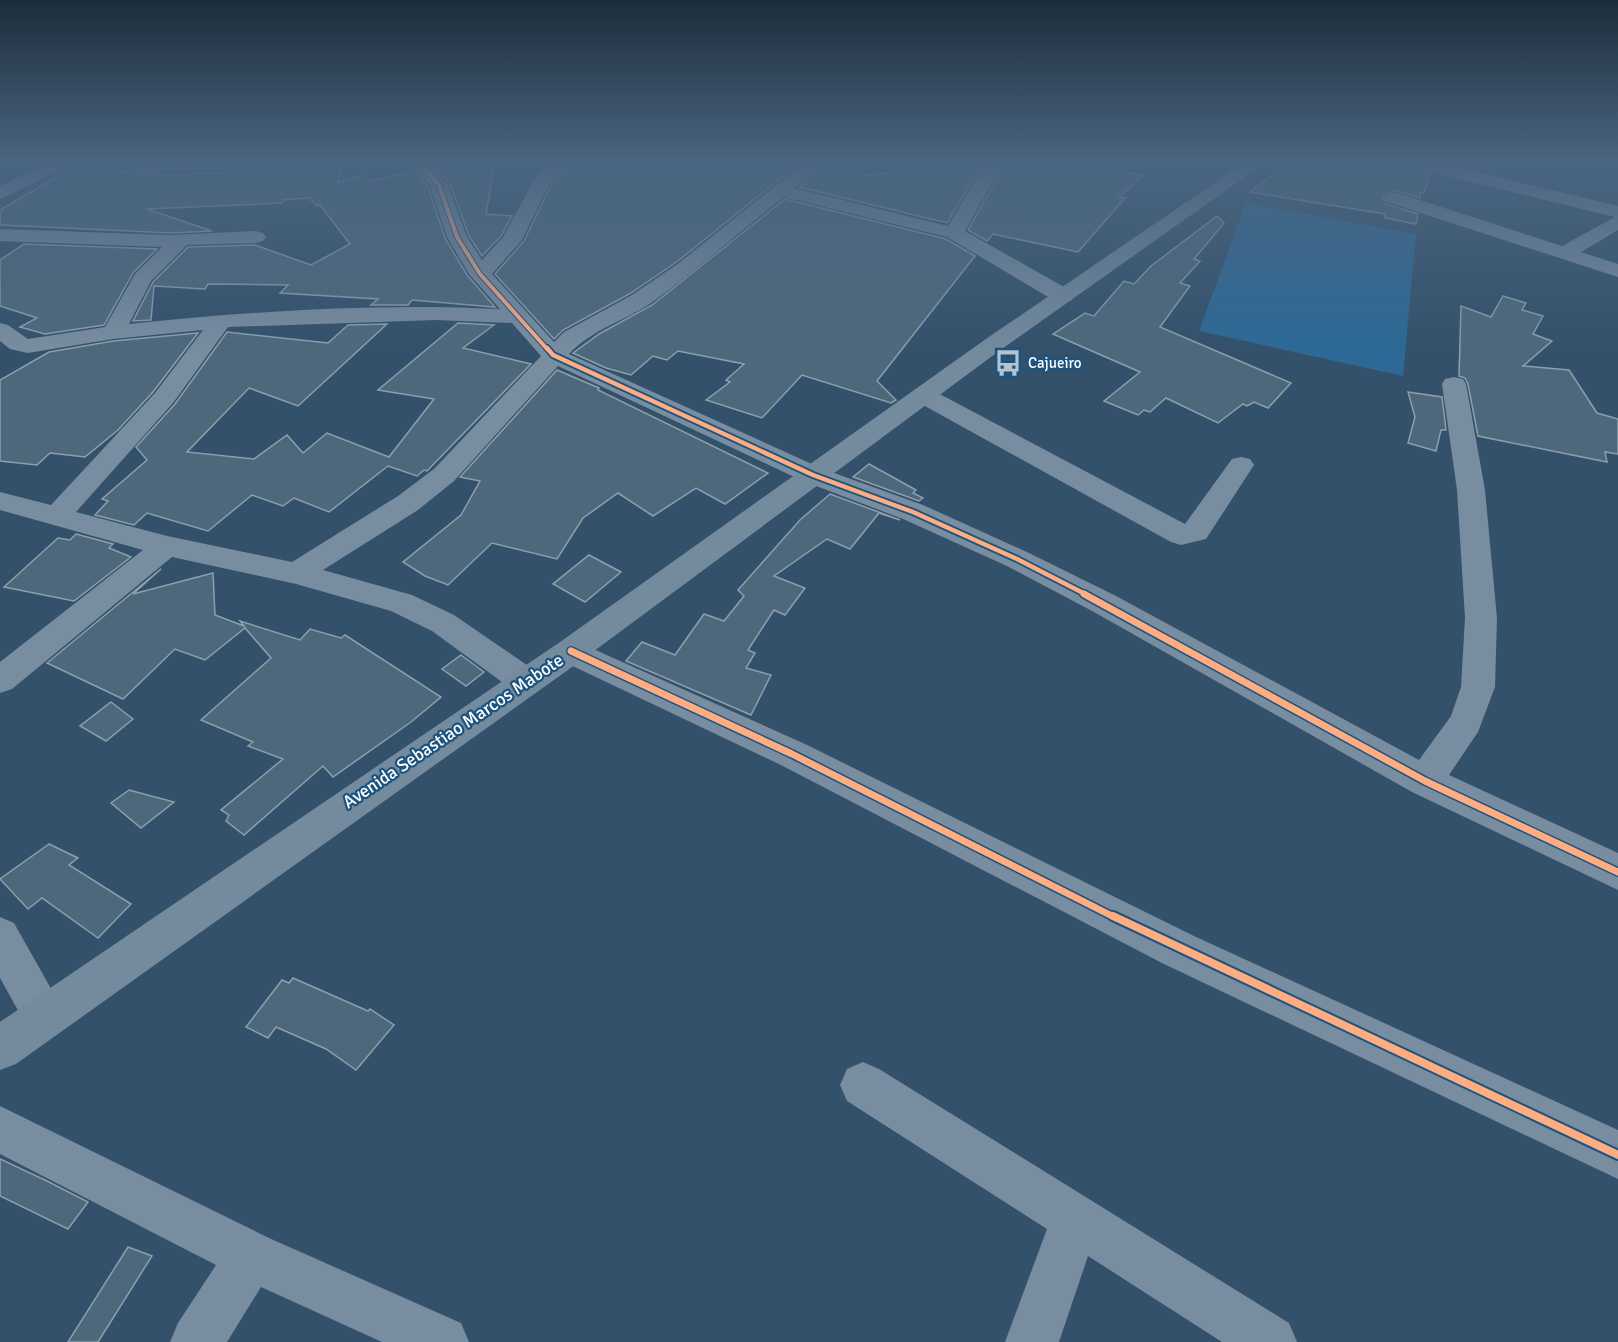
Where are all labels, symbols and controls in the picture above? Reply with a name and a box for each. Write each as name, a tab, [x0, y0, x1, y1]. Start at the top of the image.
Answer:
bus stop icon: Cajueiro	[993, 348, 1023, 378]
place label: Cajueiro	[1028, 354, 1082, 372]
street label: Avenida Sebastiao Marcos Mabote	[339, 649, 567, 813]

